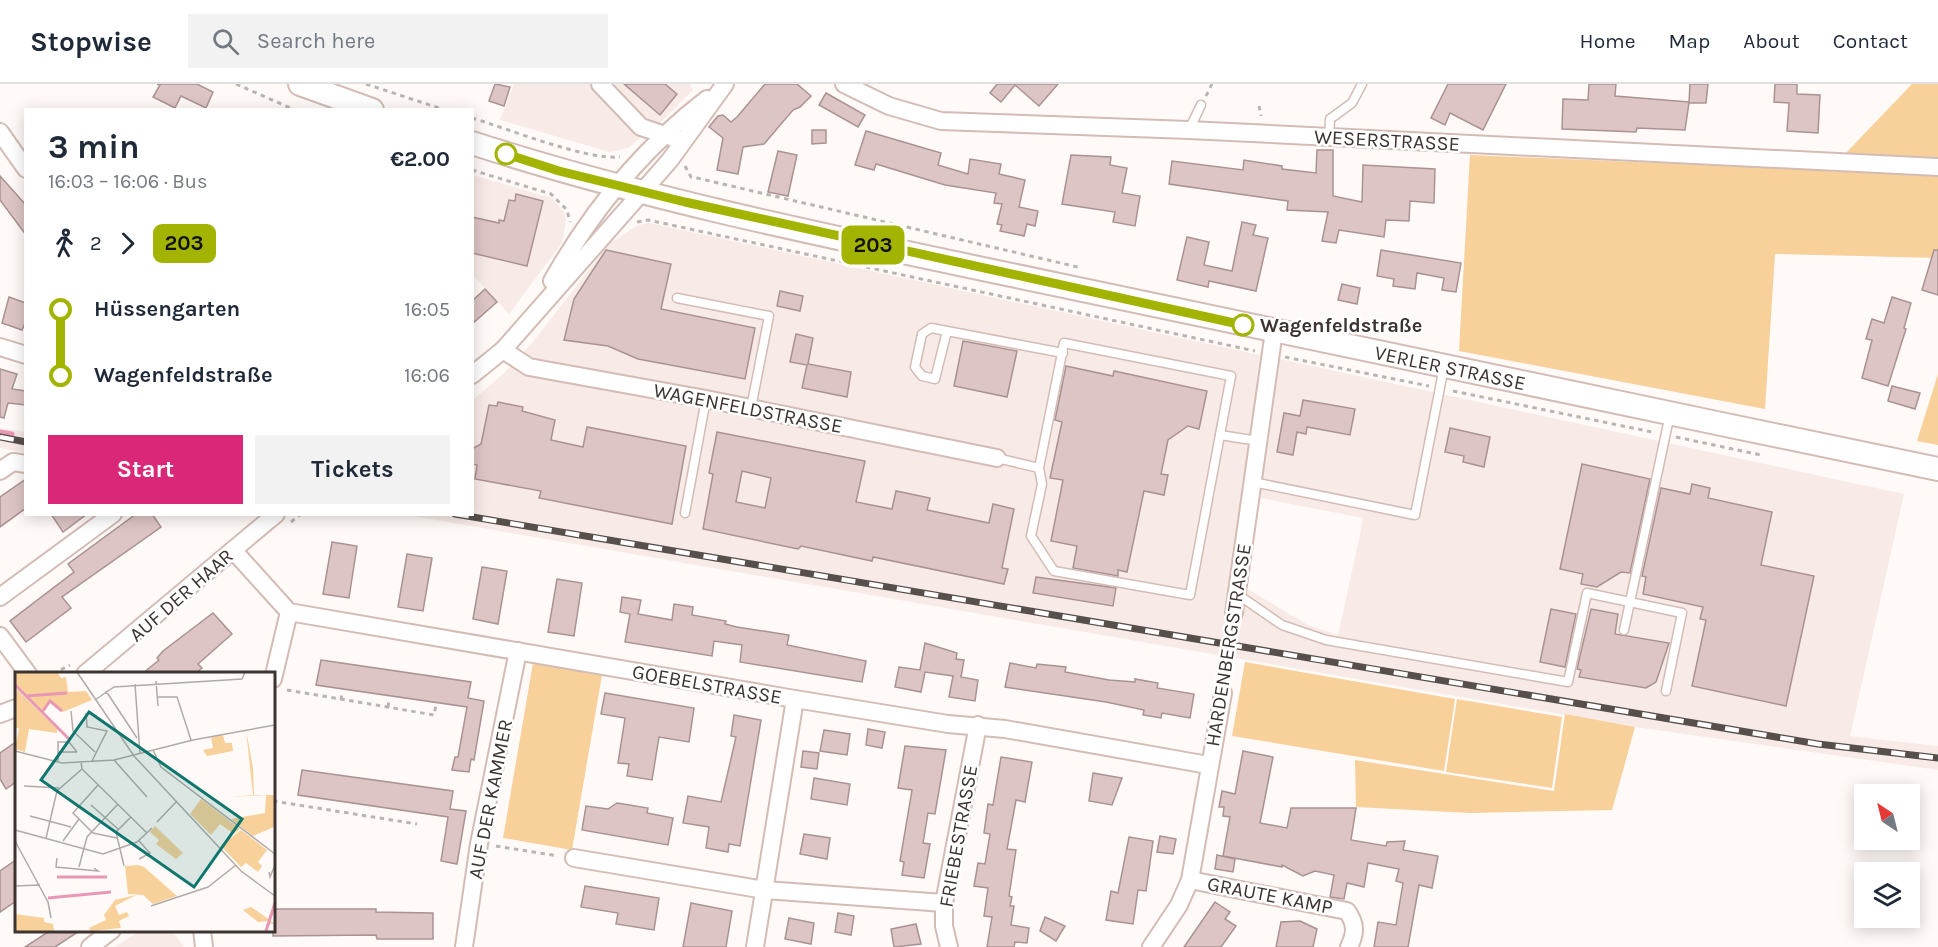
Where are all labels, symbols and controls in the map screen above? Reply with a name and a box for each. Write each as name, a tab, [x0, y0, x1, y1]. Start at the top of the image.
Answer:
search box	[188, 14, 608, 68]
text: Stopwise	[30, 25, 152, 58]
icon: search	[209, 25, 242, 58]
text: Search here	[257, 28, 375, 54]
text: Home	[1580, 29, 1636, 53]
text: Map	[1669, 29, 1710, 53]
text: About	[1743, 29, 1800, 53]
text: Contact	[1833, 29, 1908, 53]
street label: WESERSTRASSE	[1313, 125, 1460, 156]
text: 3 min	[48, 128, 140, 166]
unlabelled marker	[495, 143, 517, 165]
text: €2.00	[390, 146, 450, 172]
text: 16:03 – 16:06 · Bus	[48, 170, 207, 193]
line badge: 203	[838, 226, 908, 264]
icon: walk	[48, 227, 81, 260]
icon: forward	[111, 227, 144, 260]
text: 203	[165, 231, 204, 255]
text: 2	[90, 232, 102, 255]
text: 203	[853, 233, 893, 257]
text: Hüssengarten	[94, 296, 240, 322]
text: 16:05	[404, 298, 450, 321]
marker: Wagenfeldstraße	[1232, 314, 1254, 336]
place label: Wagenfeldstraße	[1260, 314, 1422, 337]
street label: VERLER STRASSE	[1372, 341, 1528, 395]
text: Wagenfeldstraße	[94, 362, 273, 388]
text: 16:06	[404, 364, 450, 387]
street label: WAGENFELDSTRASSE	[651, 379, 844, 438]
button: Start	[48, 435, 243, 504]
button: Tickets	[255, 435, 450, 504]
street label: HARDENBERGSTRASSE	[1201, 542, 1256, 748]
street label: AUF DER HAAR	[125, 544, 238, 647]
street label: GOEBELSTRASSE	[630, 660, 783, 709]
inset map	[15, 672, 274, 932]
street label: AUF DER KAMMER	[464, 717, 517, 881]
street label: FRIEBESTRASSE	[935, 763, 982, 909]
north arrow	[1854, 784, 1920, 850]
map controls	[1854, 784, 1920, 928]
button: layers	[1854, 862, 1920, 928]
street label: GRAUTE KAMP	[1205, 872, 1335, 919]

